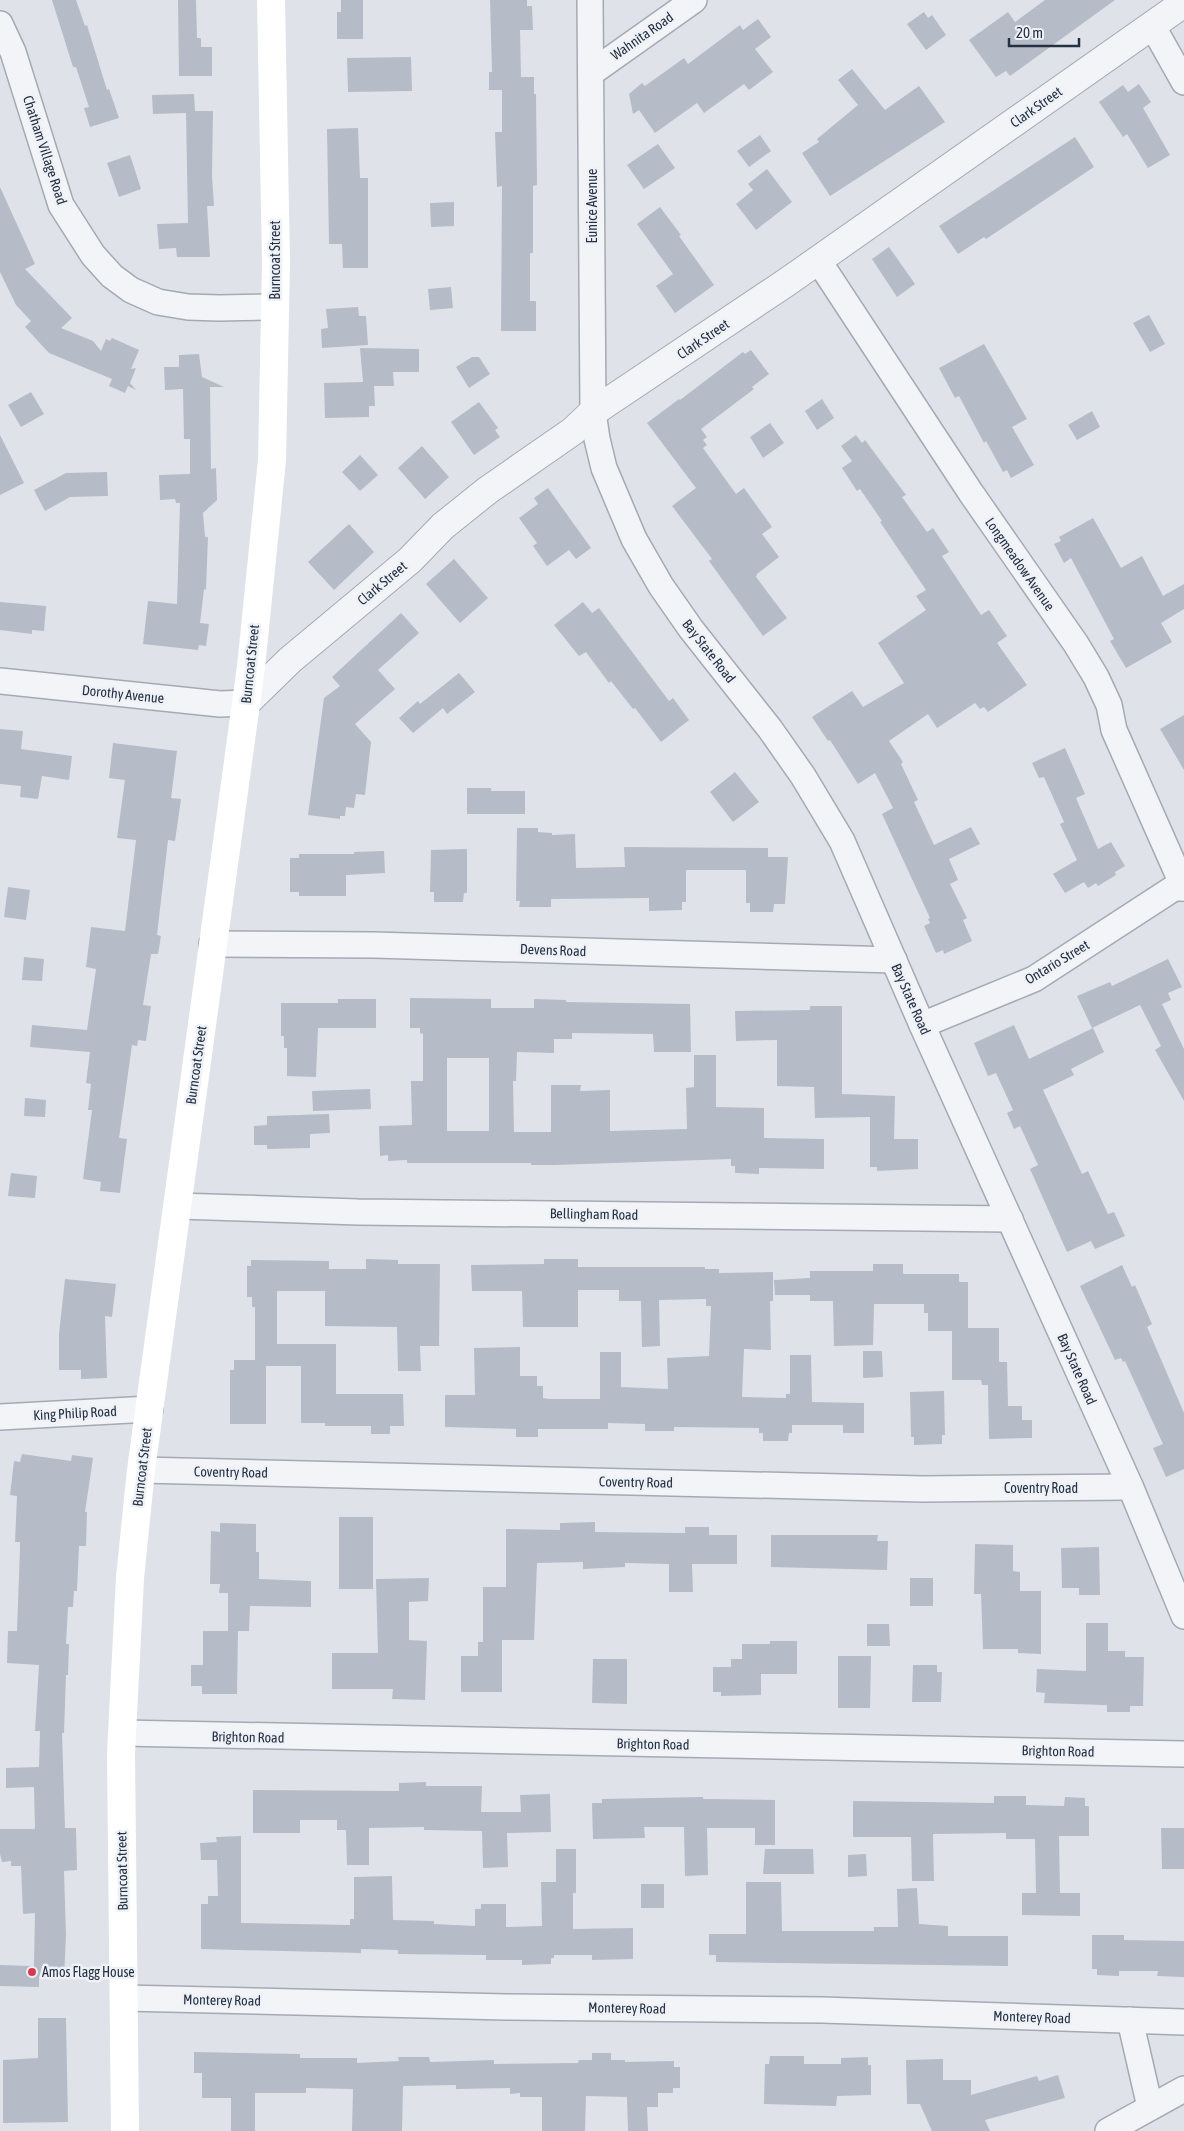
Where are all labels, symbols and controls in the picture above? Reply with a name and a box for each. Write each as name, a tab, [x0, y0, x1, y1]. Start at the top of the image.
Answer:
street label: Wahnita Road	[608, 9, 676, 63]
scale bar	[1009, 15, 1079, 47]
text: 20 m	[1016, 24, 1043, 41]
street label: Clark Street	[1007, 83, 1065, 131]
street label: Chatham Village Road	[20, 93, 70, 207]
street label: Eunice Avenue	[584, 169, 600, 243]
street label: Burncoat Street	[267, 220, 283, 300]
street label: Clark Street	[674, 316, 732, 362]
street label: Longmeadow Avenue	[982, 514, 1058, 614]
street label: Clark Street	[354, 558, 410, 608]
street label: Bay State Road	[679, 616, 739, 686]
street label: Burncoat Street	[238, 624, 262, 704]
street label: Dorothy Avenue	[81, 682, 165, 706]
street label: Ontario Street	[1022, 937, 1092, 987]
street label: Devens Road	[520, 941, 586, 959]
street label: Bay State Road	[888, 961, 934, 1037]
street label: Burncoat Street	[183, 1025, 209, 1105]
street label: Bellingham Road	[550, 1205, 638, 1223]
street label: Bay State Road	[1054, 1331, 1100, 1407]
street label: King Philip Road	[33, 1403, 117, 1423]
street label: Burncoat Street	[129, 1427, 155, 1507]
street label: Coventry Road	[194, 1463, 268, 1481]
street label: Coventry Road	[599, 1473, 673, 1491]
street label: Coventry Road	[1004, 1480, 1078, 1496]
street label: Brighton Road	[212, 1728, 284, 1746]
street label: Brighton Road	[617, 1735, 689, 1753]
street label: Brighton Road	[1022, 1742, 1094, 1760]
street label: Burncoat Street	[113, 1831, 131, 1911]
place label: Amos Flagg House	[42, 1964, 135, 1980]
marker: Amos Flagg House	[26, 1966, 38, 1978]
street label: Monterey Road	[183, 1991, 261, 2009]
street label: Monterey Road	[588, 1999, 666, 2017]
street label: Monterey Road	[993, 2008, 1071, 2026]

